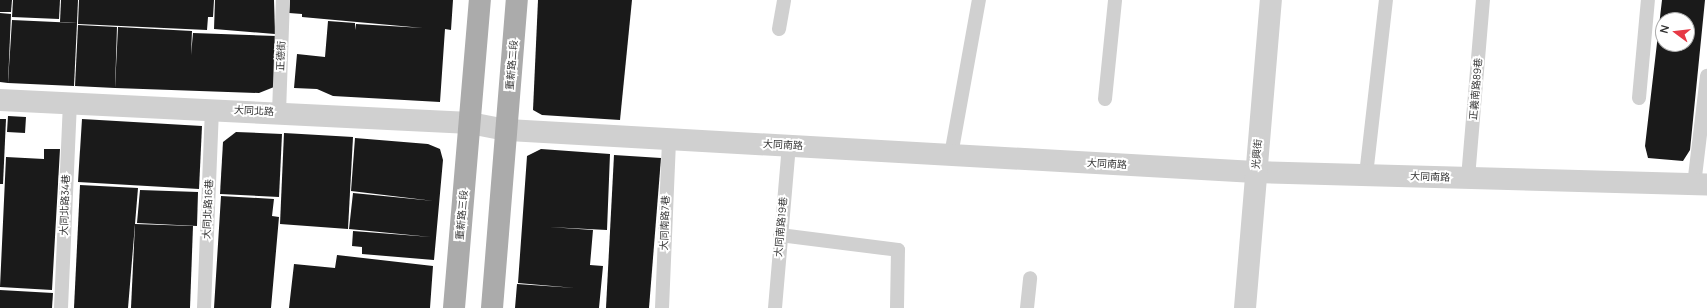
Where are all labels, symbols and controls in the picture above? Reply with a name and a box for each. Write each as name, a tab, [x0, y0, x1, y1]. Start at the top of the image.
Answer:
north arrow	[1655, 12, 1695, 52]
text: N	[1656, 23, 1672, 35]
street label: 重新路二段	[504, 40, 520, 90]
street label: 正德街	[274, 41, 288, 71]
street label: 正義南路89巷	[1467, 58, 1485, 120]
street label: 大同北路	[234, 104, 274, 118]
street label: 大同南路	[763, 138, 803, 152]
street label: 光興街	[1250, 139, 1264, 169]
street label: 大同南路	[1087, 157, 1127, 171]
street label: 大同南路	[1410, 170, 1450, 184]
street label: 大同北路34巷	[58, 174, 72, 236]
street label: 大同北路16巷	[200, 179, 216, 239]
street label: 重新路三段	[454, 190, 470, 240]
street label: 大同南路7巷	[658, 195, 672, 251]
street label: 大同南路19巷	[772, 197, 790, 257]

